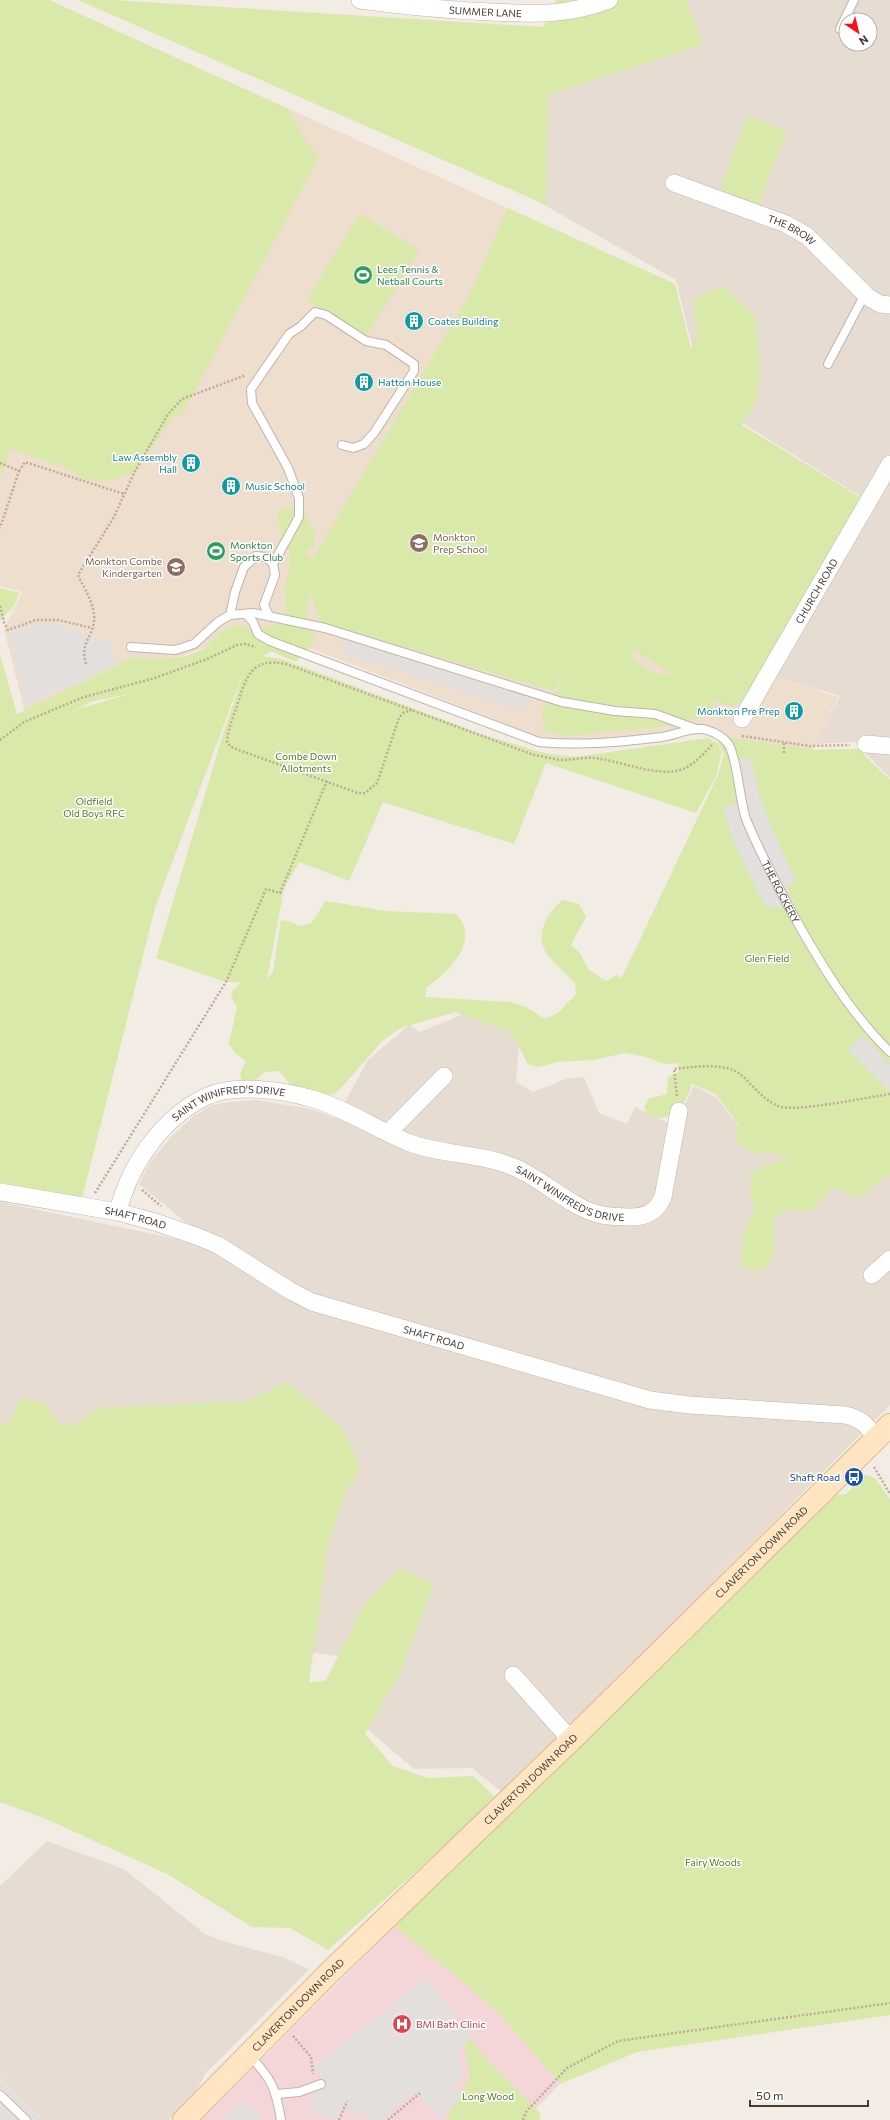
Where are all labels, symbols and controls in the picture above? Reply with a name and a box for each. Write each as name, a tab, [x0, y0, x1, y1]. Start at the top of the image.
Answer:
street label: SUMMER LANE	[449, 3, 522, 19]
north arrow	[838, 12, 878, 52]
text: N	[857, 33, 871, 48]
street label: THE BROW	[766, 212, 818, 247]
place label: Lees Tennis & Netball Courts	[377, 263, 443, 287]
sports icon: Lees Tennis & Netball Courts	[352, 264, 374, 286]
building icon: Coates Building	[403, 310, 425, 332]
place label: Coates Building	[428, 315, 499, 327]
building icon: Hatton House	[353, 371, 375, 393]
place label: Hatton House	[378, 376, 441, 388]
place label: Law Assembly Hall	[113, 451, 177, 475]
building icon: Law Assembly Hall	[180, 452, 202, 474]
building icon: Music School	[220, 475, 242, 497]
place label: Music School	[245, 480, 305, 492]
place label: Monkton Prep School	[433, 531, 487, 555]
school or university icon: Monkton Prep School	[408, 532, 430, 554]
place label: Monkton Sports Club	[230, 539, 283, 563]
sports icon: Monkton Sports Club	[205, 540, 227, 562]
place label: Monkton Combe Kindergarten	[85, 555, 162, 579]
school or university icon: Monkton Combe Kindergarten	[165, 556, 187, 578]
street label: CHURCH ROAD	[793, 556, 840, 626]
building icon: Monkton Pre Prep	[783, 700, 805, 722]
place label: Monkton Pre Prep	[697, 705, 780, 717]
park label: Combe Down Allotments	[275, 750, 337, 774]
park label: Oldfield Old Boys RFC	[63, 795, 125, 819]
street label: THE ROCKERY	[760, 858, 803, 925]
park label: Glen Field	[745, 952, 790, 964]
street label: SAINT WINIFRED'S DRIVE	[169, 1083, 286, 1123]
street label: SAINT WINIFRED'S DRIVE	[514, 1163, 624, 1223]
street label: SHAFT ROAD	[104, 1204, 168, 1231]
street label: SHAFT ROAD	[402, 1323, 466, 1352]
bus stop icon: Shaft Road	[843, 1466, 865, 1488]
place label: Shaft Road	[790, 1471, 840, 1483]
street label: CLAVERTON DOWN ROAD	[713, 1504, 810, 1600]
street label: CLAVERTON DOWN ROAD	[481, 1731, 580, 1827]
park label: Fairy Woods	[685, 1856, 742, 1868]
street label: CLAVERTON DOWN ROAD	[249, 1956, 346, 2054]
hospital icon: BMI Bath Clinic	[391, 2013, 413, 2035]
place label: BMI Bath Clinic	[416, 2018, 485, 2030]
scale bar	[750, 2082, 868, 2108]
text: 50 m	[756, 2088, 784, 2102]
park label: Long Wood	[462, 2090, 514, 2102]

